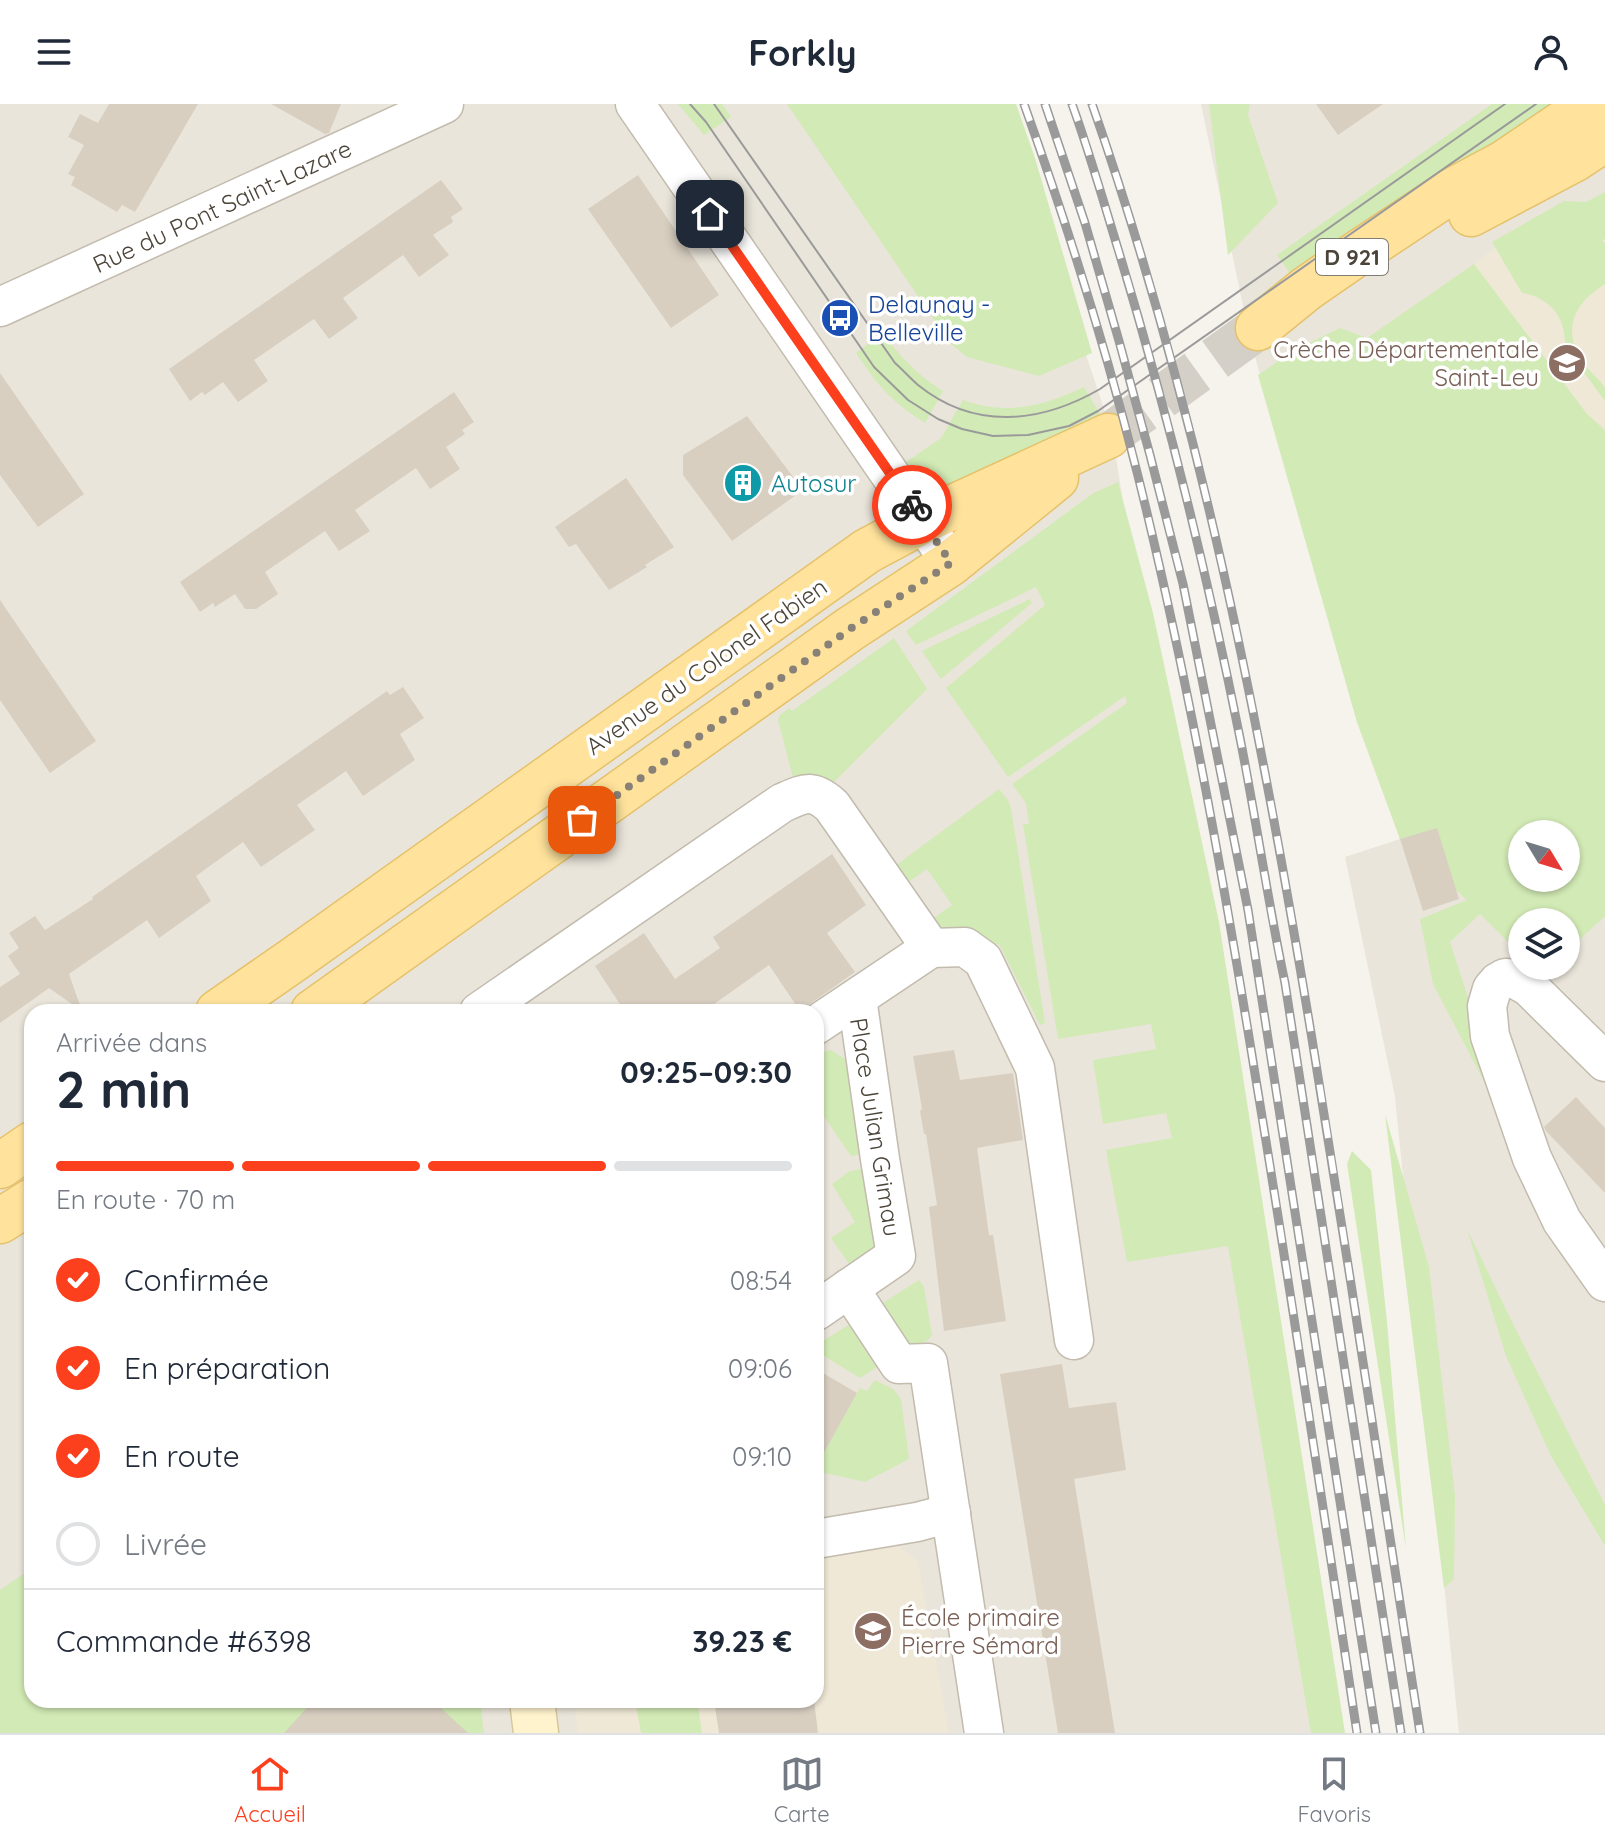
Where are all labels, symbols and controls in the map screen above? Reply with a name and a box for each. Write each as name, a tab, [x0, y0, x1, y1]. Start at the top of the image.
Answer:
icon: menu	[32, 30, 76, 74]
text: Forkly	[748, 30, 857, 75]
icon: person	[1529, 30, 1573, 74]
street label: Rue du Pont Saint-Lazare	[88, 133, 356, 279]
pin	[676, 180, 744, 248]
icon: home	[688, 192, 732, 236]
road number: D 921	[1316, 239, 1388, 275]
place label: Delaunay - Belleville	[868, 289, 990, 347]
bus stop icon: Delaunay - Belleville	[819, 297, 861, 339]
place label: Crèche Départementale Saint-Leu	[1273, 334, 1539, 392]
school or university icon: Crèche Départementale Saint-Leu	[1546, 342, 1588, 384]
building icon: Autosur	[722, 462, 764, 504]
courier	[872, 465, 952, 545]
place label: Autosur	[771, 468, 857, 498]
icon: bike	[890, 483, 934, 527]
street label: Avenue du Colonel Fabien	[579, 571, 833, 761]
pin	[548, 786, 616, 854]
icon: bag	[560, 798, 604, 842]
north arrow	[1508, 820, 1580, 892]
map controls	[1508, 820, 1580, 980]
button: layers	[1508, 908, 1580, 980]
street label: Place Julian Grimau	[844, 1016, 908, 1238]
text: Arrivée dans	[56, 1026, 207, 1059]
text: 09:25–09:30	[620, 1053, 792, 1091]
text: 2 min	[56, 1056, 191, 1121]
text: En route · 70 m	[56, 1183, 235, 1216]
icon: check	[56, 1258, 100, 1302]
text: Confirmée	[124, 1261, 269, 1299]
text: 08:54	[730, 1264, 792, 1297]
icon: check	[56, 1346, 100, 1390]
text: En préparation	[124, 1349, 330, 1387]
text: 09:06	[728, 1352, 792, 1385]
icon: check	[56, 1434, 100, 1478]
text: En route	[124, 1437, 240, 1475]
text: 09:10	[732, 1440, 792, 1473]
text: Livrée	[124, 1525, 207, 1563]
place label: École primaire Pierre Sémard	[901, 1602, 1060, 1660]
school or university icon: École primaire Pierre Sémard	[852, 1610, 894, 1652]
text: Commande #6398	[56, 1622, 312, 1660]
text: 39.23 €	[692, 1622, 792, 1660]
tab: Accueil	[234, 1752, 306, 1828]
tab: Carte	[774, 1752, 830, 1828]
tab: Favoris	[1298, 1752, 1371, 1828]

